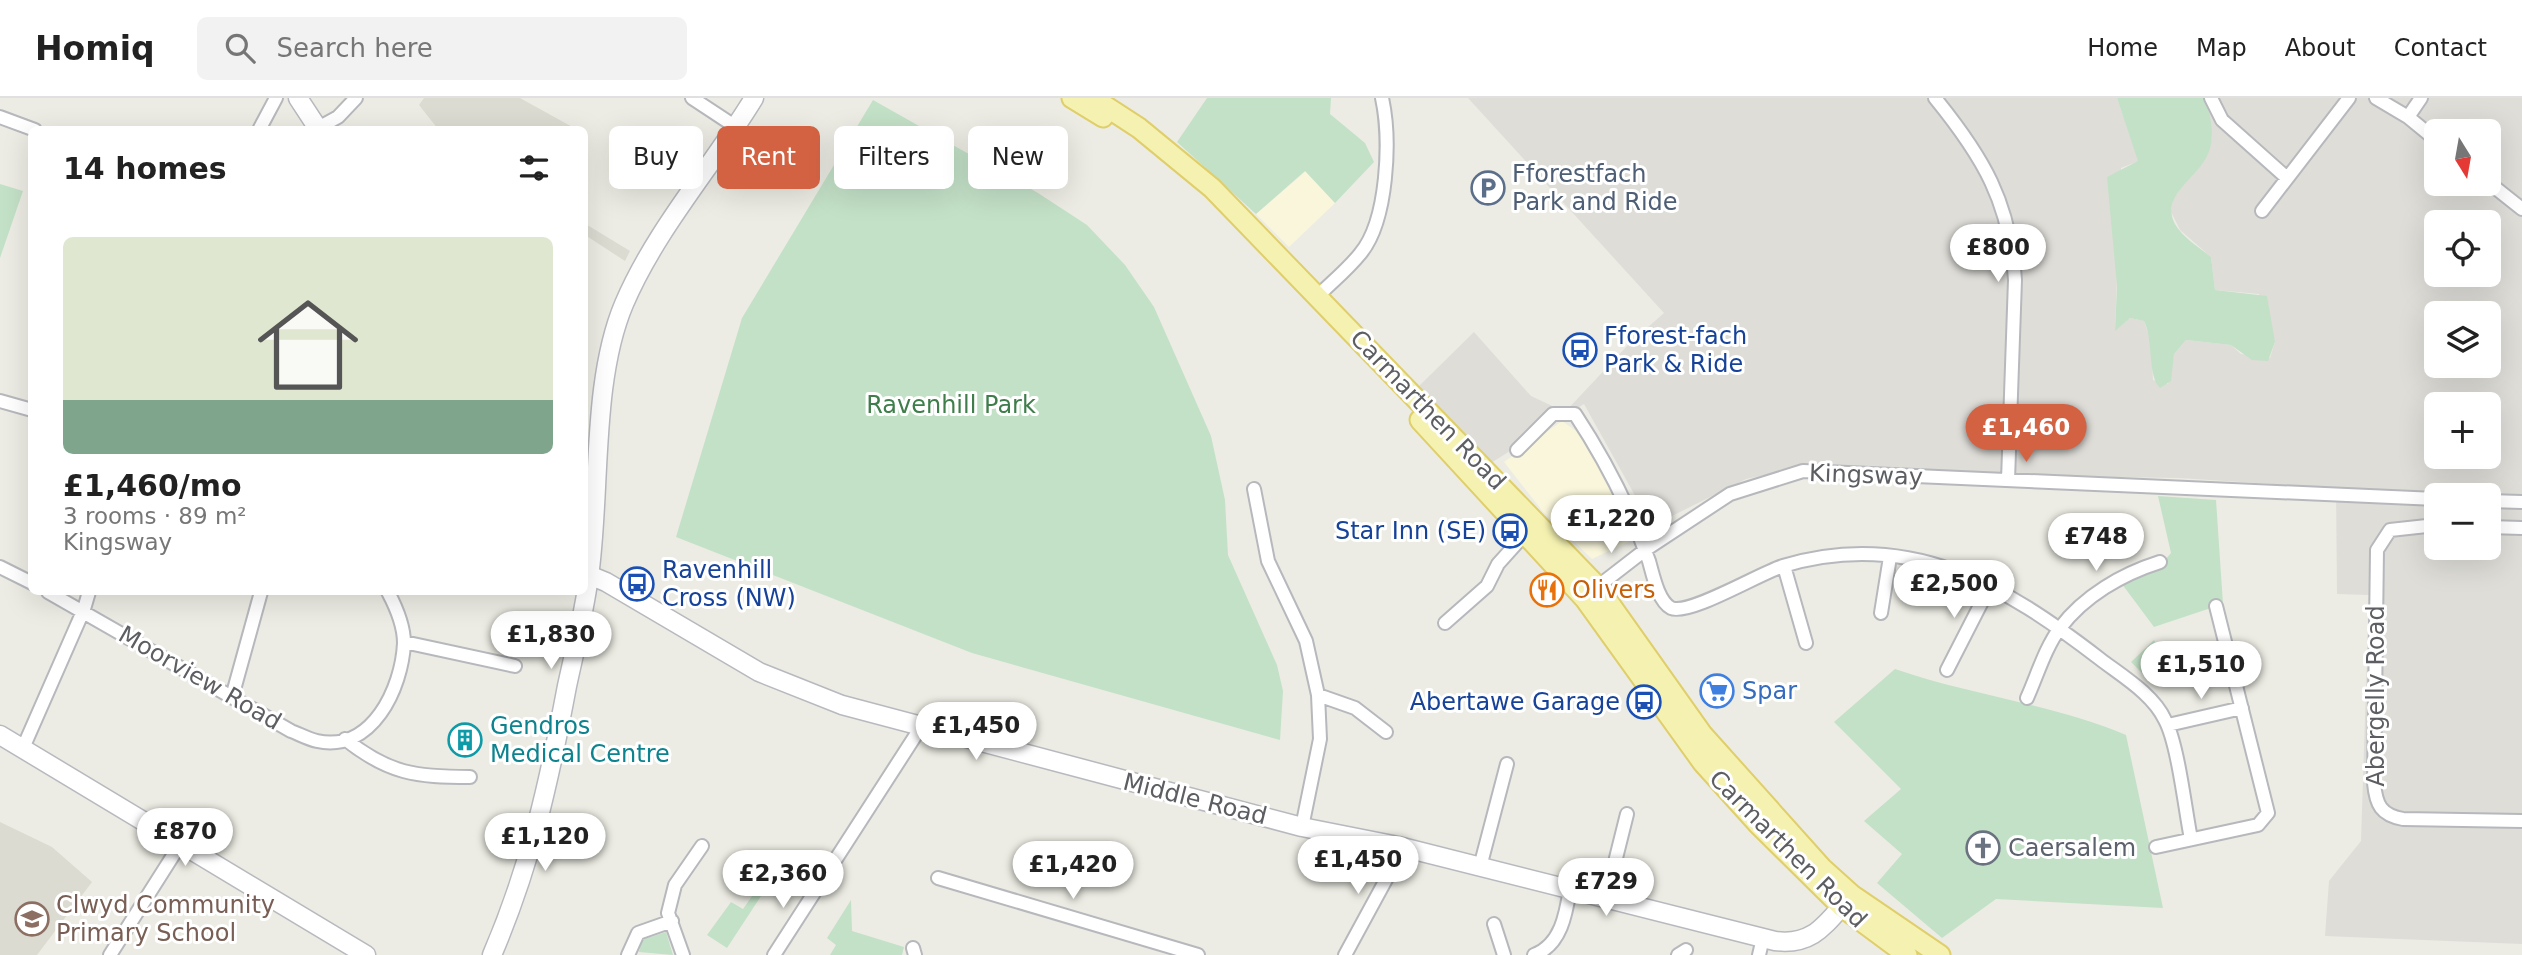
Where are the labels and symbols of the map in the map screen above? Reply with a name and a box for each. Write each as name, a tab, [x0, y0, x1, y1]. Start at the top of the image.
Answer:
north arrow	[2424, 119, 2501, 196]
place label: Fforestfach Park and Ride	[1512, 160, 1678, 216]
parking icon: Fforestfach Park and Ride	[1469, 169, 1507, 207]
pin: £800	[1957, 225, 2039, 284]
place label: Fforest-fach Park & Ride	[1604, 322, 1747, 378]
street label: Carmarthen Road	[1345, 324, 1511, 496]
bus stop icon: Fforest-fach Park & Ride	[1561, 331, 1599, 369]
park label: Ravenhill Park	[866, 391, 1036, 419]
pin: £1,460	[1969, 404, 2083, 464]
street label: Kingsway	[1809, 459, 1923, 491]
pin: £1,220	[1554, 496, 1668, 555]
bus stop icon: Star Inn (SE)	[1491, 512, 1529, 550]
pin: £748	[2055, 514, 2137, 573]
place label: Star Inn (SE)	[1335, 517, 1486, 545]
place label: Ravenhill Cross (NW)	[662, 556, 796, 612]
pin: £2,500	[1897, 560, 2011, 620]
bus stop icon: Ravenhill Cross (NW)	[618, 565, 656, 603]
restaurant icon: Olivers	[1528, 571, 1566, 609]
place label: Olivers	[1572, 576, 1656, 604]
street label: Abergelly Road	[2362, 605, 2390, 787]
pin: £1,830	[494, 612, 608, 671]
street label: Moorview Road	[114, 620, 286, 736]
pin: £1,510	[2144, 642, 2258, 701]
supermarket icon: Spar	[1698, 672, 1736, 710]
place label: Spar	[1742, 677, 1797, 705]
bus stop icon: Abertawe Garage	[1625, 683, 1663, 721]
place label: Abertawe Garage	[1410, 688, 1620, 716]
pin: £1,450	[919, 702, 1033, 762]
place label: Gendros Medical Centre	[490, 712, 670, 768]
building icon: Gendros Medical Centre	[446, 721, 484, 759]
street label: Carmarthen Road	[1703, 764, 1873, 934]
street label: Middle Road	[1120, 768, 1270, 830]
pin: £870	[144, 808, 226, 868]
pin: £1,120	[488, 814, 602, 873]
church icon: Caersalem	[1964, 829, 2002, 867]
place label: Caersalem	[2008, 834, 2136, 862]
pin: £1,450	[1301, 836, 1415, 896]
pin: £1,420	[1016, 842, 1130, 901]
pin: £2,360	[726, 850, 840, 910]
pin: £729	[1565, 858, 1647, 918]
place label: Clwyd Community Primary School	[56, 891, 275, 947]
school or university icon: Clwyd Community Primary School	[13, 900, 51, 938]

